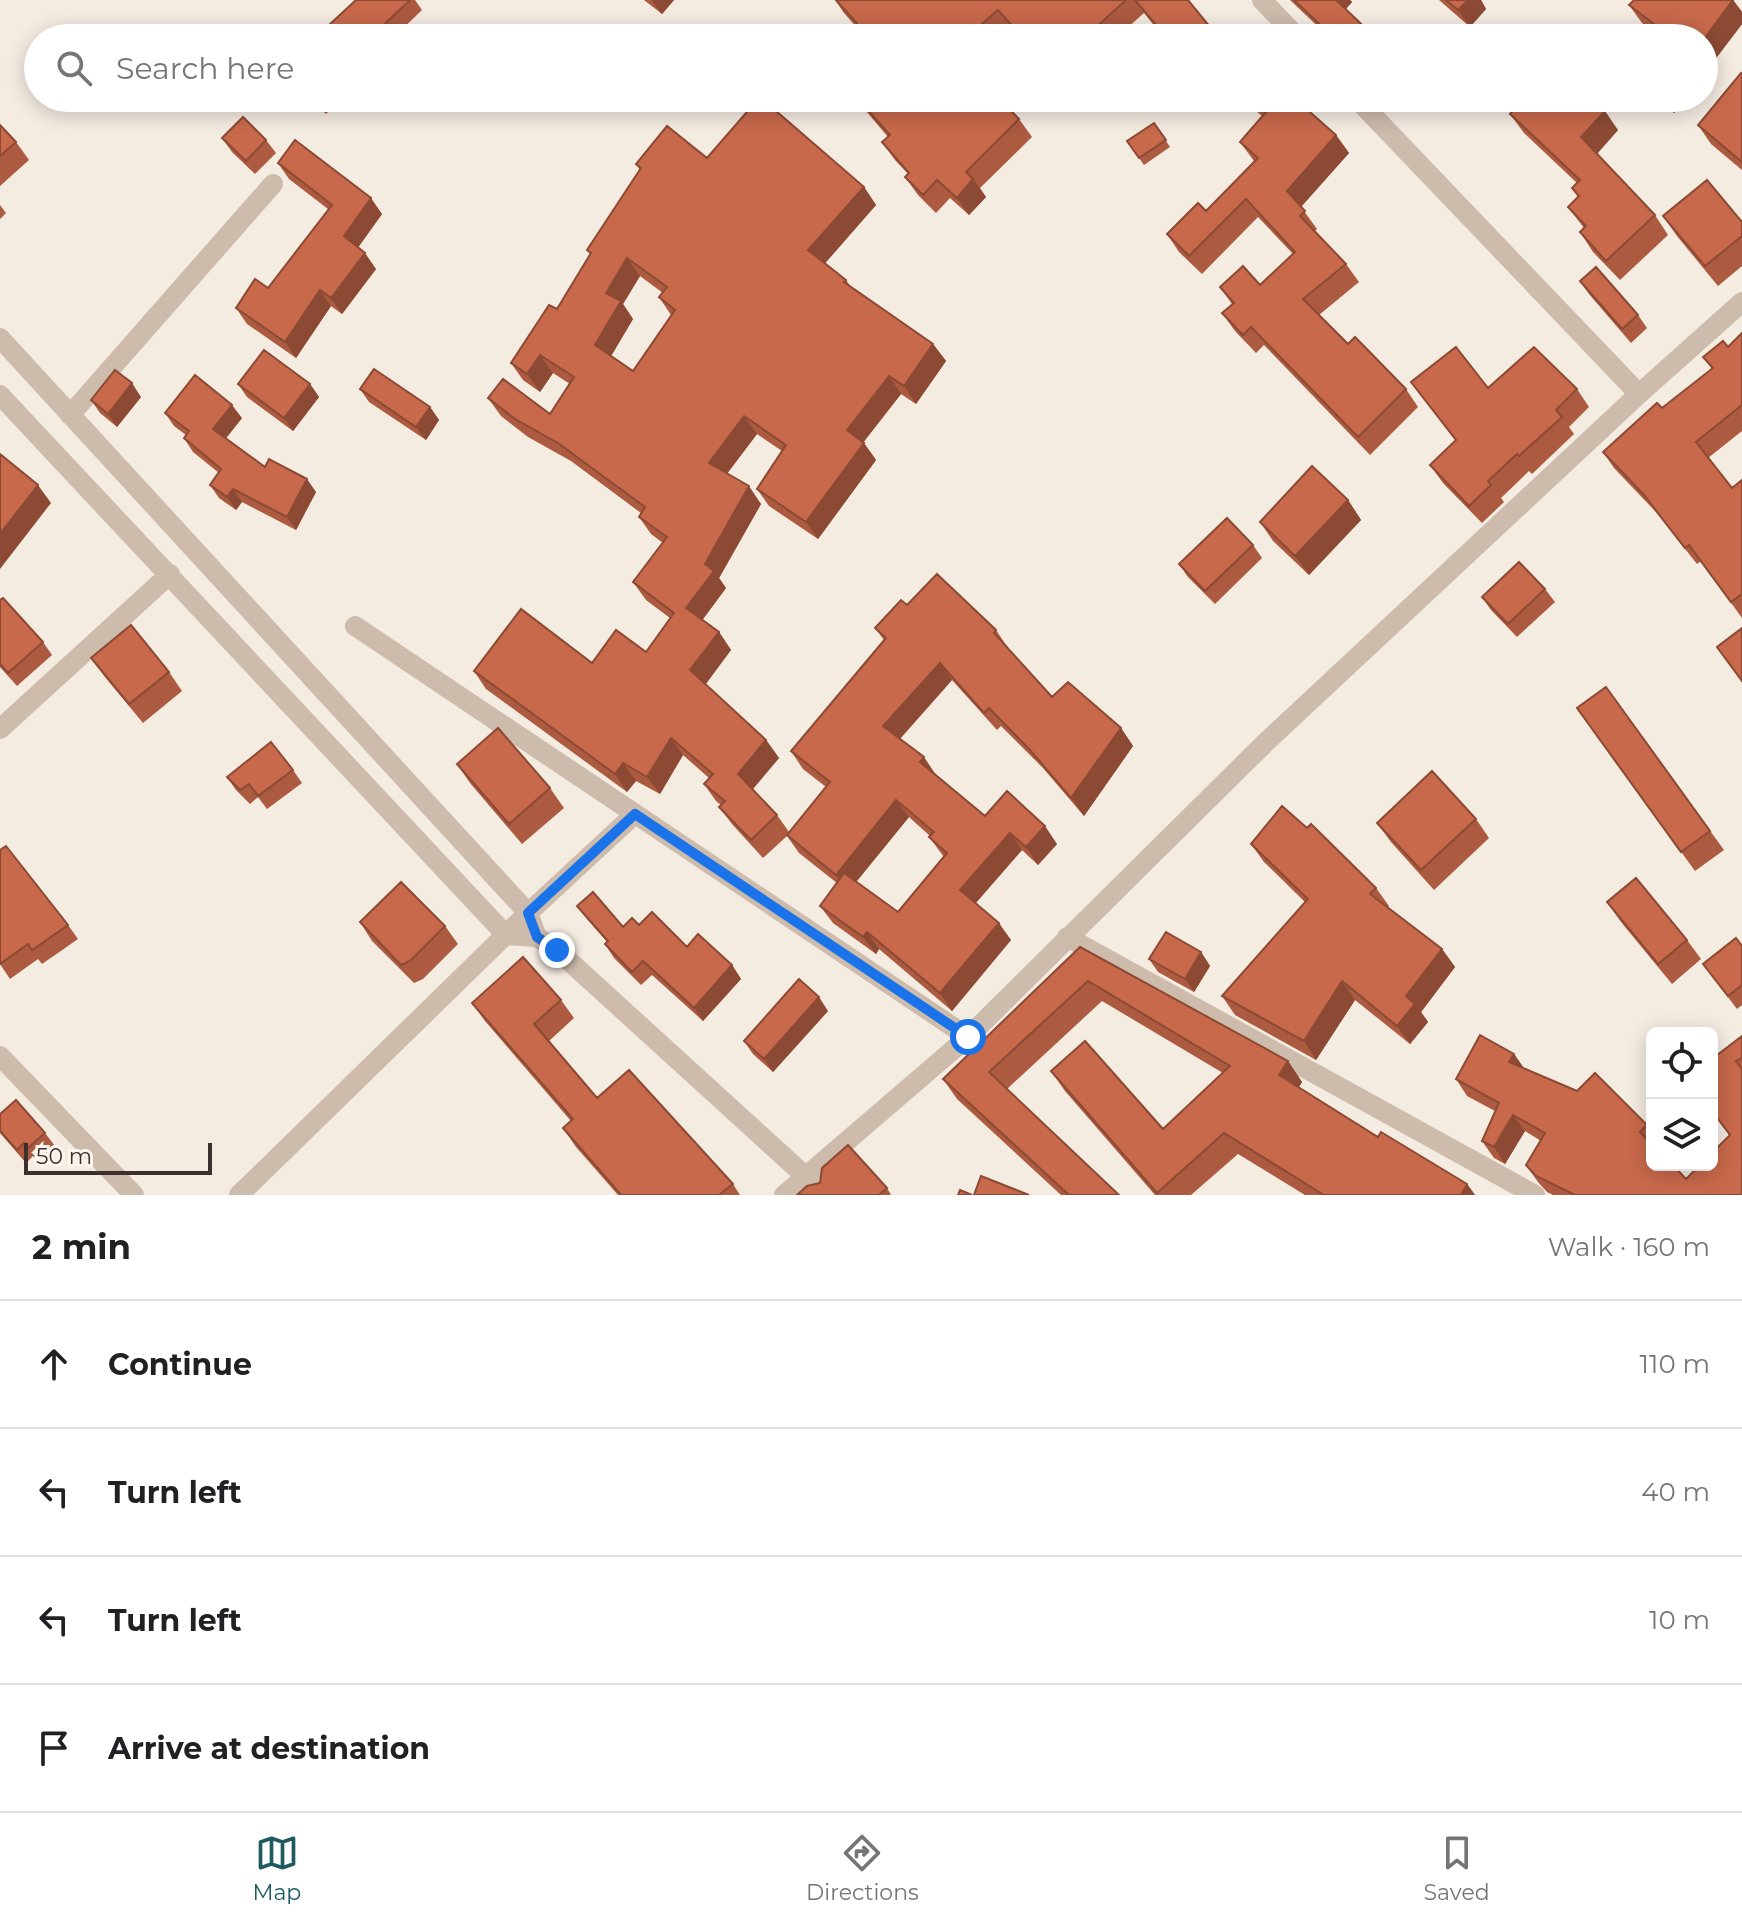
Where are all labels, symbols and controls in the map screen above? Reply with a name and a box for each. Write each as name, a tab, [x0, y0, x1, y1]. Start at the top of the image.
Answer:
search box	[24, 24, 1718, 112]
icon: search	[52, 46, 96, 90]
text: Search here	[116, 50, 294, 87]
route end	[539, 932, 575, 968]
route start	[950, 1019, 986, 1055]
map controls	[1646, 1027, 1718, 1171]
button: locate	[1646, 1027, 1718, 1099]
button: layers	[1646, 1099, 1718, 1171]
scale bar	[24, 1139, 212, 1175]
text: 50 m	[36, 1143, 92, 1170]
text: 2 min	[32, 1226, 131, 1268]
text: Walk · 160 m	[1548, 1231, 1710, 1263]
icon: ahead	[32, 1342, 76, 1386]
text: Continue	[108, 1346, 252, 1383]
text: 110 m	[1640, 1348, 1710, 1380]
icon: left	[32, 1470, 76, 1514]
text: Turn left	[108, 1474, 241, 1511]
text: 40 m	[1641, 1476, 1710, 1508]
icon: left	[32, 1598, 76, 1642]
text: Turn left	[108, 1602, 241, 1639]
text: 10 m	[1649, 1604, 1710, 1636]
icon: arrive	[32, 1726, 76, 1770]
text: Arrive at destination	[108, 1730, 430, 1767]
tab: Map	[252, 1831, 301, 1906]
tab: Directions	[806, 1831, 919, 1906]
tab: Saved	[1424, 1831, 1490, 1906]

